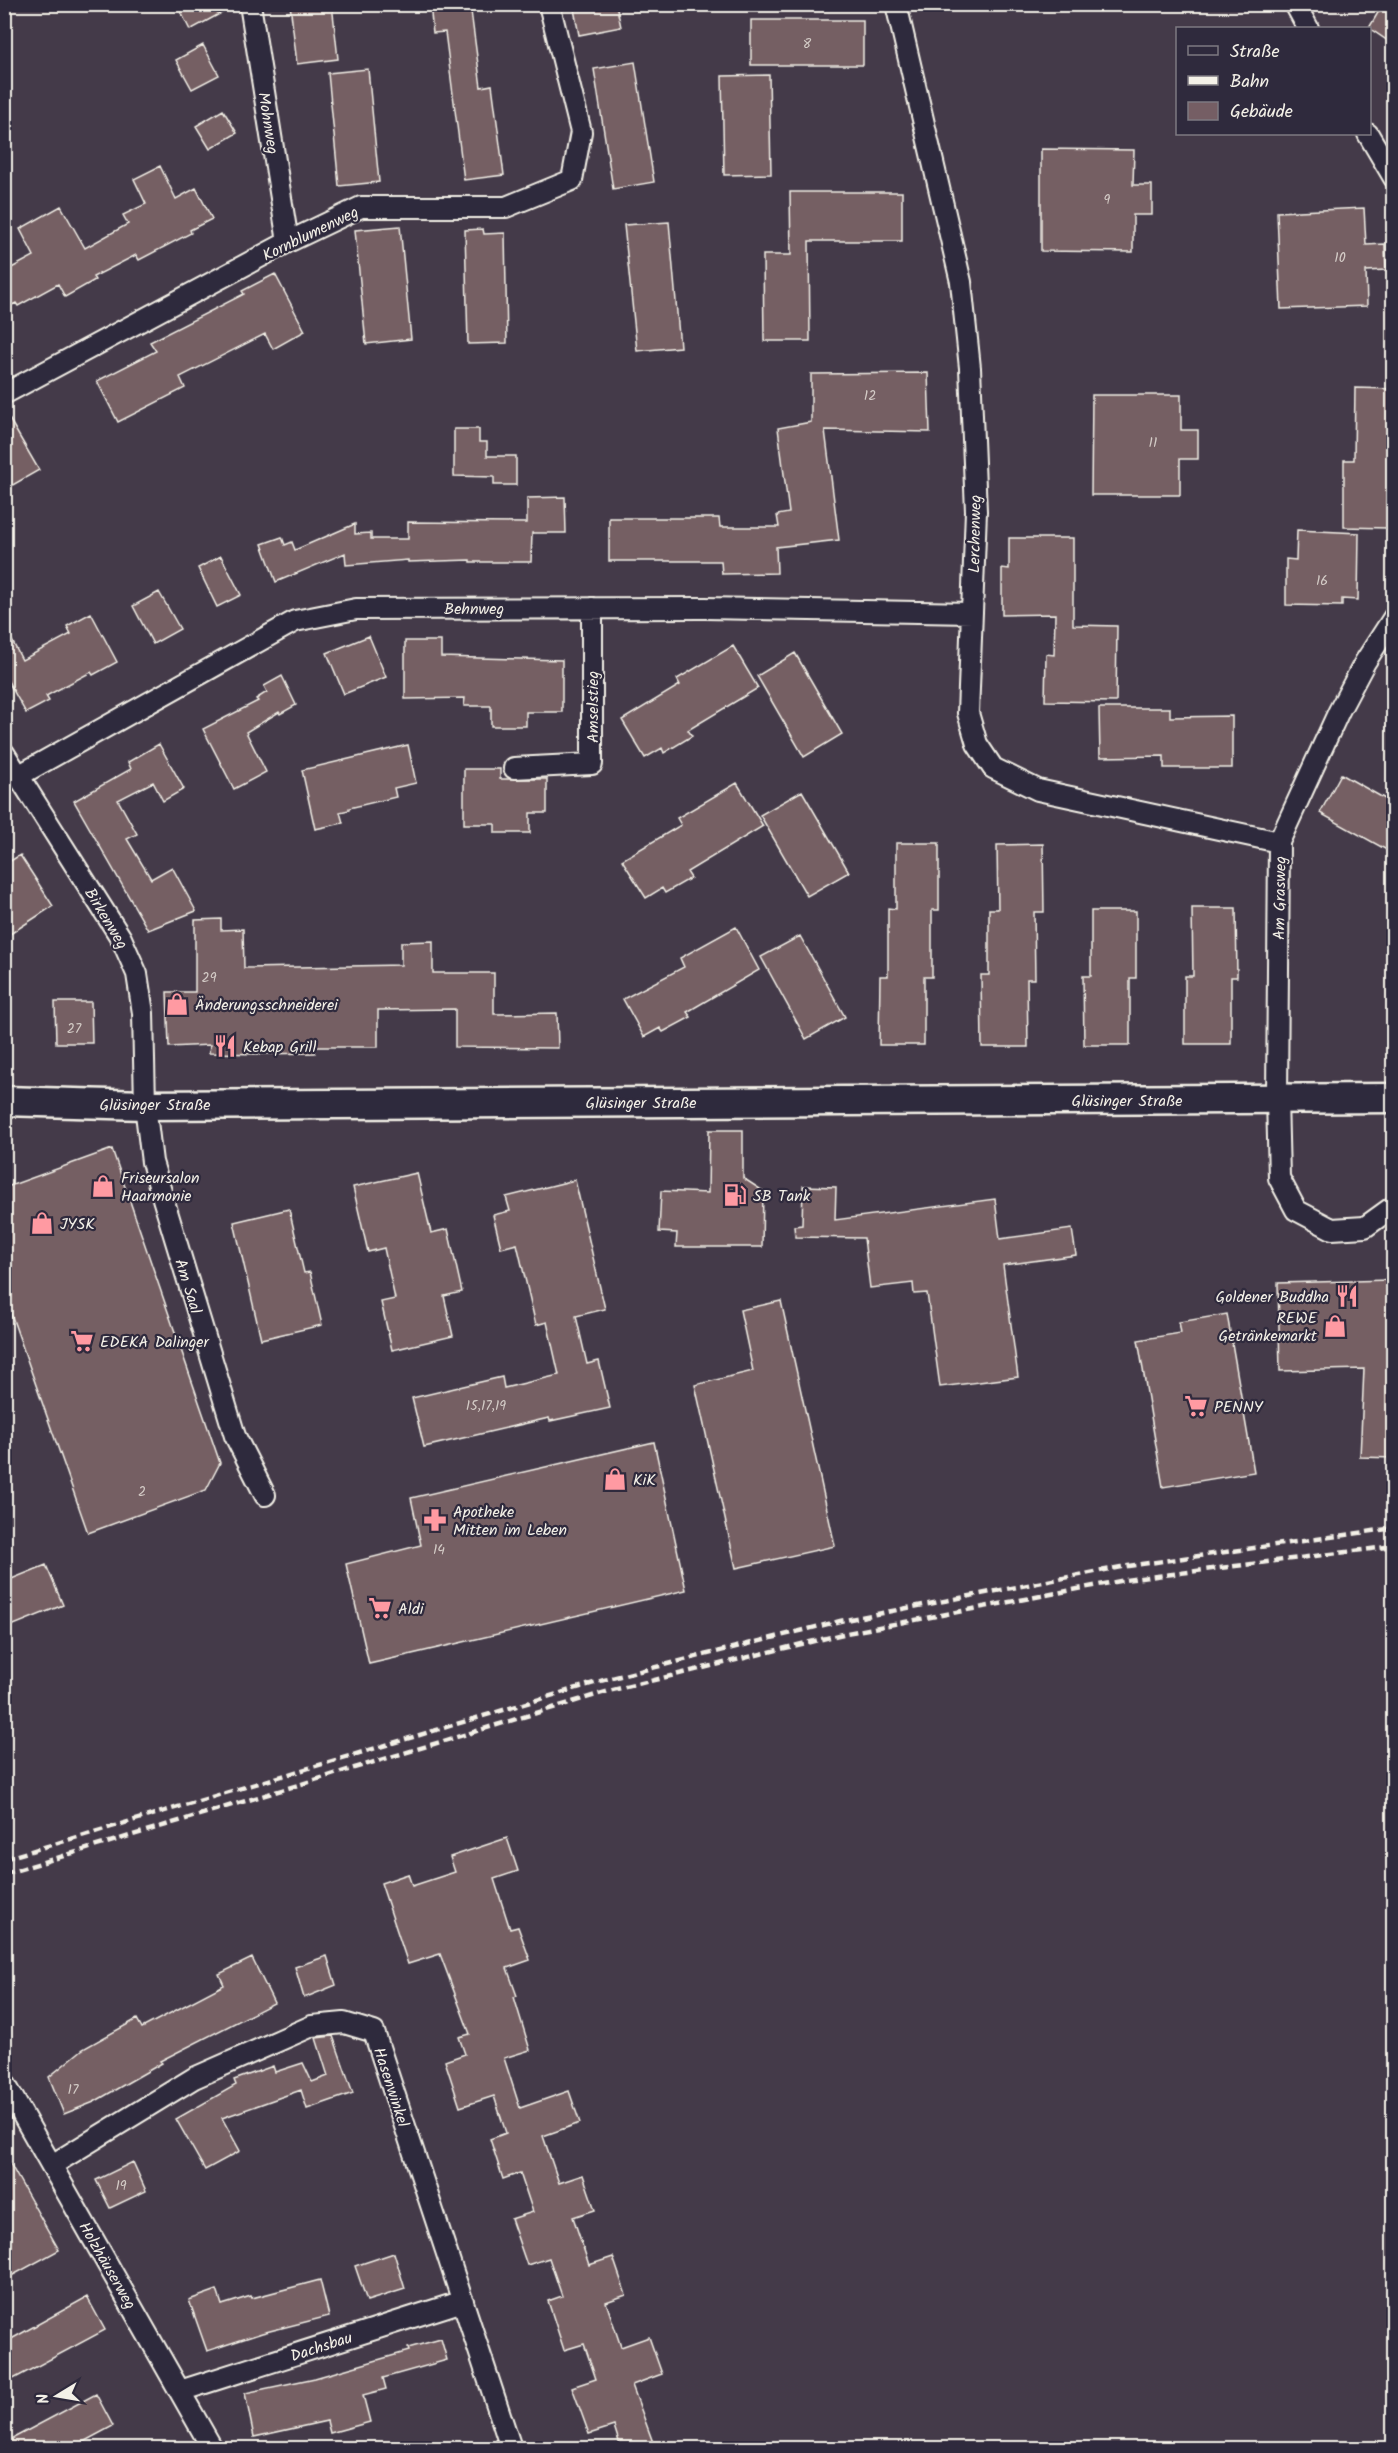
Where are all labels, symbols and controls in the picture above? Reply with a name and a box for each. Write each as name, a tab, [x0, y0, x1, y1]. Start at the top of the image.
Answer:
legend	[1176, 27, 1371, 135]
house number: 8	[803, 33, 812, 55]
text: Straße	[1230, 38, 1280, 67]
text: Bahn	[1230, 68, 1269, 97]
street label: Mohnweg	[250, 90, 285, 156]
text: Gebäude	[1230, 98, 1293, 127]
house number: 9	[1104, 189, 1111, 211]
street label: Kornblumenweg	[258, 200, 363, 269]
house number: 10	[1334, 247, 1346, 269]
house number: 12	[864, 385, 876, 407]
house number: 11	[1149, 432, 1157, 454]
street label: Lerchenweg	[962, 495, 989, 573]
house number: 16	[1316, 570, 1328, 592]
street label: Behnweg	[444, 597, 504, 622]
street label: Amselstieg	[581, 671, 606, 743]
street label: Am Grasweg	[1267, 856, 1294, 940]
street label: Birkenweg	[77, 883, 134, 954]
house number: 29	[202, 967, 217, 989]
shop icon: Änderungsschneiderei	[164, 991, 190, 1017]
place label: Änderungsschneiderei	[195, 993, 339, 1018]
house number: 27	[67, 1018, 82, 1040]
restaurant icon: Kebap Grill	[212, 1033, 238, 1059]
place label: Kebap Grill	[243, 1035, 316, 1060]
street label: Glüsinger Straße	[1071, 1089, 1183, 1114]
street label: Glüsinger Straße	[585, 1091, 697, 1116]
street label: Glüsinger Straße	[99, 1093, 211, 1118]
place label: Friseursalon Haarmonie	[121, 1166, 200, 1209]
shop icon: Friseursalon Haarmonie	[90, 1173, 116, 1199]
fuel station icon: SB Tank	[722, 1182, 748, 1208]
place label: SB Tank	[753, 1184, 811, 1209]
shop icon: JYSK	[29, 1210, 55, 1236]
place label: JYSK	[60, 1212, 95, 1237]
street label: Am Saal	[167, 1256, 208, 1317]
restaurant icon: Goldener Buddha	[1334, 1283, 1360, 1309]
place label: Goldener Buddha	[1215, 1285, 1329, 1310]
place label: REWE Getränkemarkt	[1219, 1306, 1318, 1349]
shop icon: REWE Getränkemarkt	[1322, 1313, 1348, 1339]
supermarket icon: EDEKA Dalinger	[69, 1328, 95, 1354]
place label: EDEKA Dalinger	[100, 1330, 211, 1355]
supermarket icon: PENNY	[1183, 1393, 1209, 1419]
house number: 15,17,19	[466, 1395, 506, 1417]
place label: PENNY	[1214, 1395, 1264, 1420]
shop icon: KiK	[602, 1466, 628, 1492]
place label: KiK	[633, 1468, 656, 1493]
house number: 2	[138, 1481, 146, 1503]
place label: Apotheke Mitten im Leben	[453, 1500, 567, 1543]
pharmacy icon: Apotheke Mitten im Leben	[422, 1507, 448, 1533]
house number: 14	[433, 1539, 445, 1561]
supermarket icon: Aldi	[367, 1595, 393, 1621]
place label: Aldi	[398, 1597, 425, 1622]
street label: Hasenwinkel	[366, 2044, 415, 2131]
house number: 17	[68, 2079, 79, 2101]
house number: 19	[115, 2175, 127, 2197]
street label: Holzhäuserweg	[71, 2217, 142, 2314]
street label: Dachsbau	[287, 2326, 356, 2369]
north arrow	[27, 2366, 87, 2426]
text: N	[31, 2391, 57, 2406]

